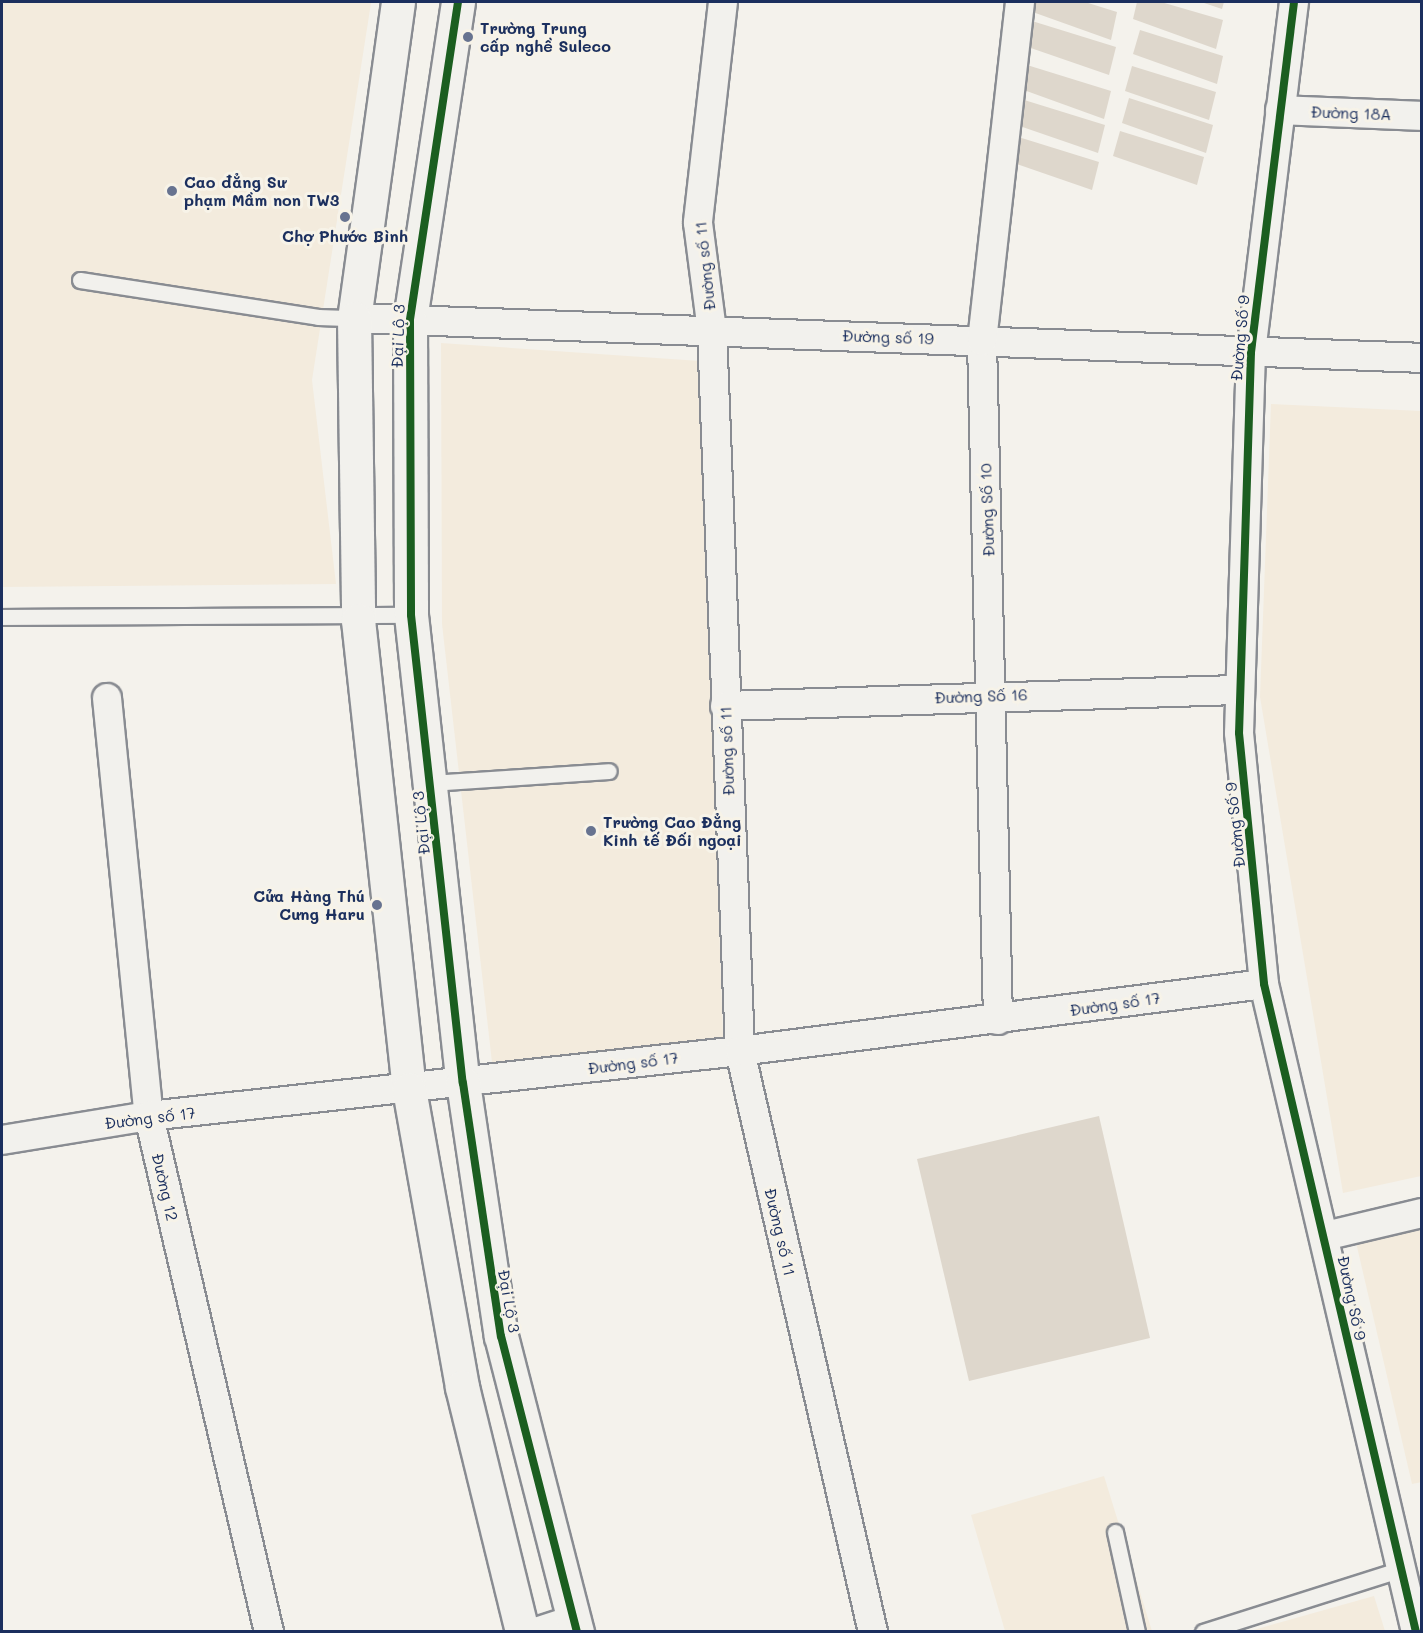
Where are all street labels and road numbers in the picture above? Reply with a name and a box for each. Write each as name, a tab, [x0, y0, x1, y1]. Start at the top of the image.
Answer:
street label: Đường 18A	[1310, 102, 1392, 124]
street label: Đường số 11	[691, 220, 719, 312]
street label: Đường Số 9	[1227, 294, 1253, 382]
street label: Đại Lộ 3	[387, 304, 409, 368]
street label: Đường số 19	[842, 326, 934, 348]
street label: Đường Số 10	[976, 463, 998, 557]
street label: Đường Số 16	[934, 685, 1028, 707]
street label: Đường số 11	[716, 706, 738, 796]
street label: Đường Số 9	[1221, 781, 1249, 869]
street label: Đại Lộ 3	[408, 790, 434, 856]
street label: Đường số 17	[1068, 988, 1162, 1020]
street label: Đường số 17	[586, 1048, 680, 1078]
street label: Đường số 17	[103, 1103, 197, 1133]
street label: Đường 12	[148, 1151, 182, 1223]
street label: Đường số 11	[761, 1186, 799, 1278]
street label: Đường Số 9	[1334, 1254, 1370, 1342]
street label: Đại Lộ 3	[494, 1268, 524, 1334]

